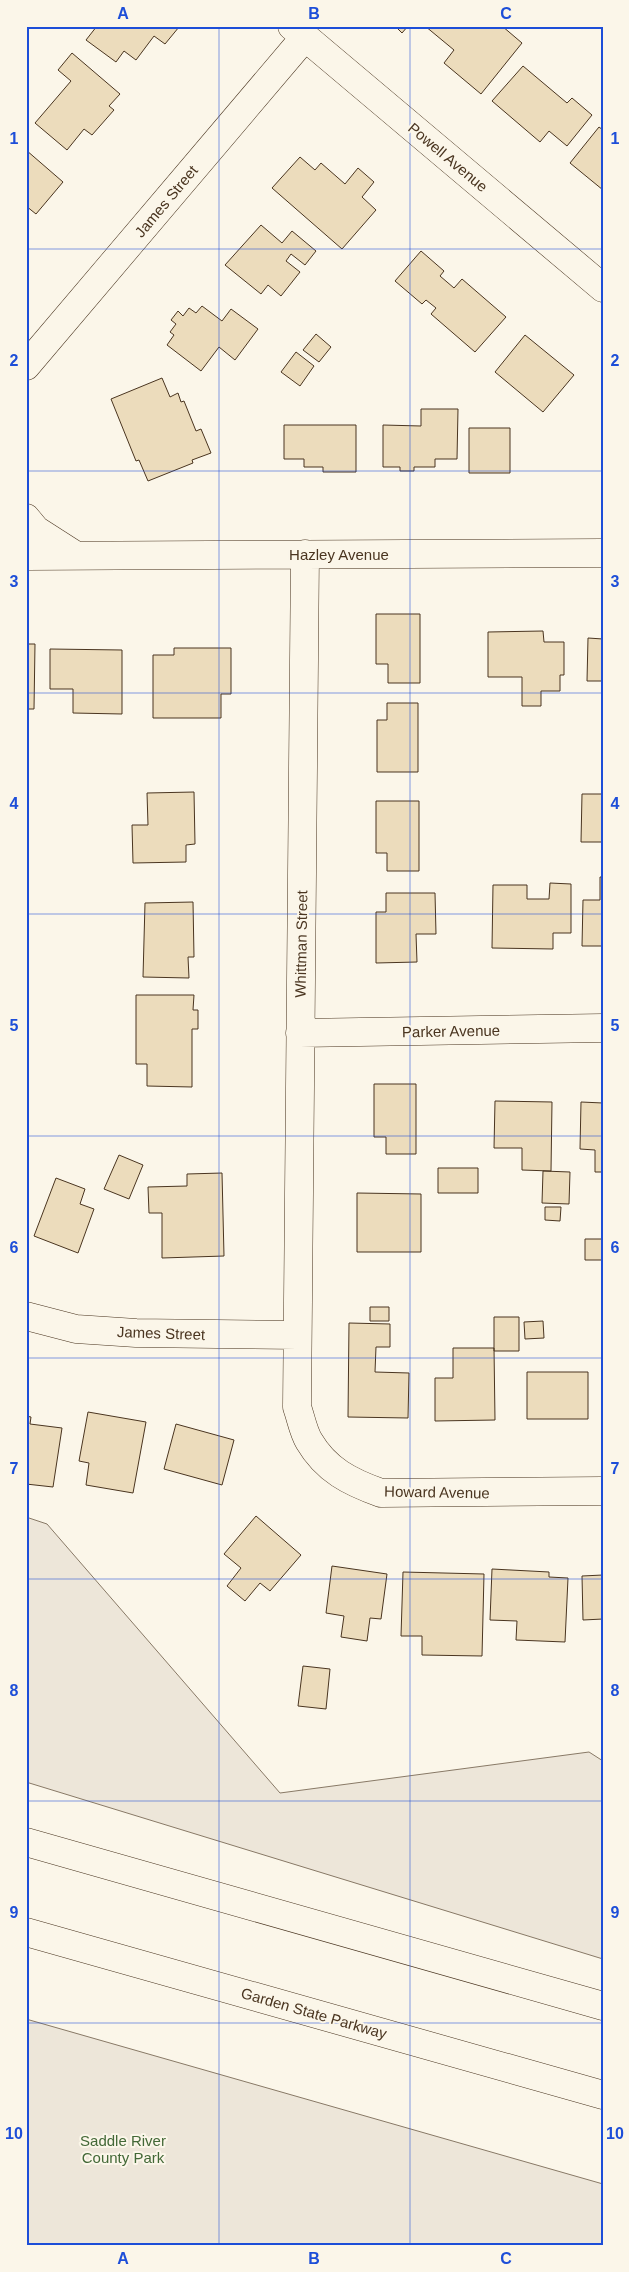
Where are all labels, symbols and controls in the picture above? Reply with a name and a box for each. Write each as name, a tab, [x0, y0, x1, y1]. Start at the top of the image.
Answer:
text: A	[117, 5, 129, 22]
text: B	[308, 5, 320, 22]
text: C	[500, 5, 512, 22]
street label: Powell Avenue	[405, 119, 491, 195]
text: 1	[10, 130, 19, 147]
text: 1	[611, 130, 620, 147]
street label: James Street	[131, 161, 201, 240]
text: 2	[10, 352, 19, 369]
text: 2	[611, 352, 620, 369]
street label: Hazley Avenue	[289, 546, 389, 563]
text: 3	[10, 573, 19, 590]
text: 3	[611, 573, 620, 590]
text: 4	[10, 795, 19, 812]
text: 4	[611, 795, 620, 812]
street label: Whittman Street	[292, 889, 310, 998]
text: 5	[10, 1017, 19, 1034]
text: 5	[611, 1017, 620, 1034]
street label: Parker Avenue	[402, 1022, 500, 1040]
text: 6	[10, 1239, 19, 1256]
text: 6	[611, 1239, 620, 1256]
street label: James Street	[117, 1323, 206, 1343]
text: 7	[10, 1460, 19, 1477]
text: 7	[611, 1460, 620, 1477]
street label: Howard Avenue	[384, 1483, 490, 1501]
text: 8	[10, 1682, 19, 1699]
text: 8	[611, 1682, 620, 1699]
text: 9	[10, 1904, 19, 1921]
text: 9	[611, 1904, 620, 1921]
street label: Garden State Parkway	[239, 1984, 389, 2042]
text: 10	[5, 2125, 23, 2142]
text: 10	[606, 2125, 624, 2142]
park label: Saddle River County Park	[80, 2132, 166, 2166]
text: A	[117, 2250, 129, 2267]
text: B	[308, 2250, 320, 2267]
text: C	[500, 2250, 512, 2267]

